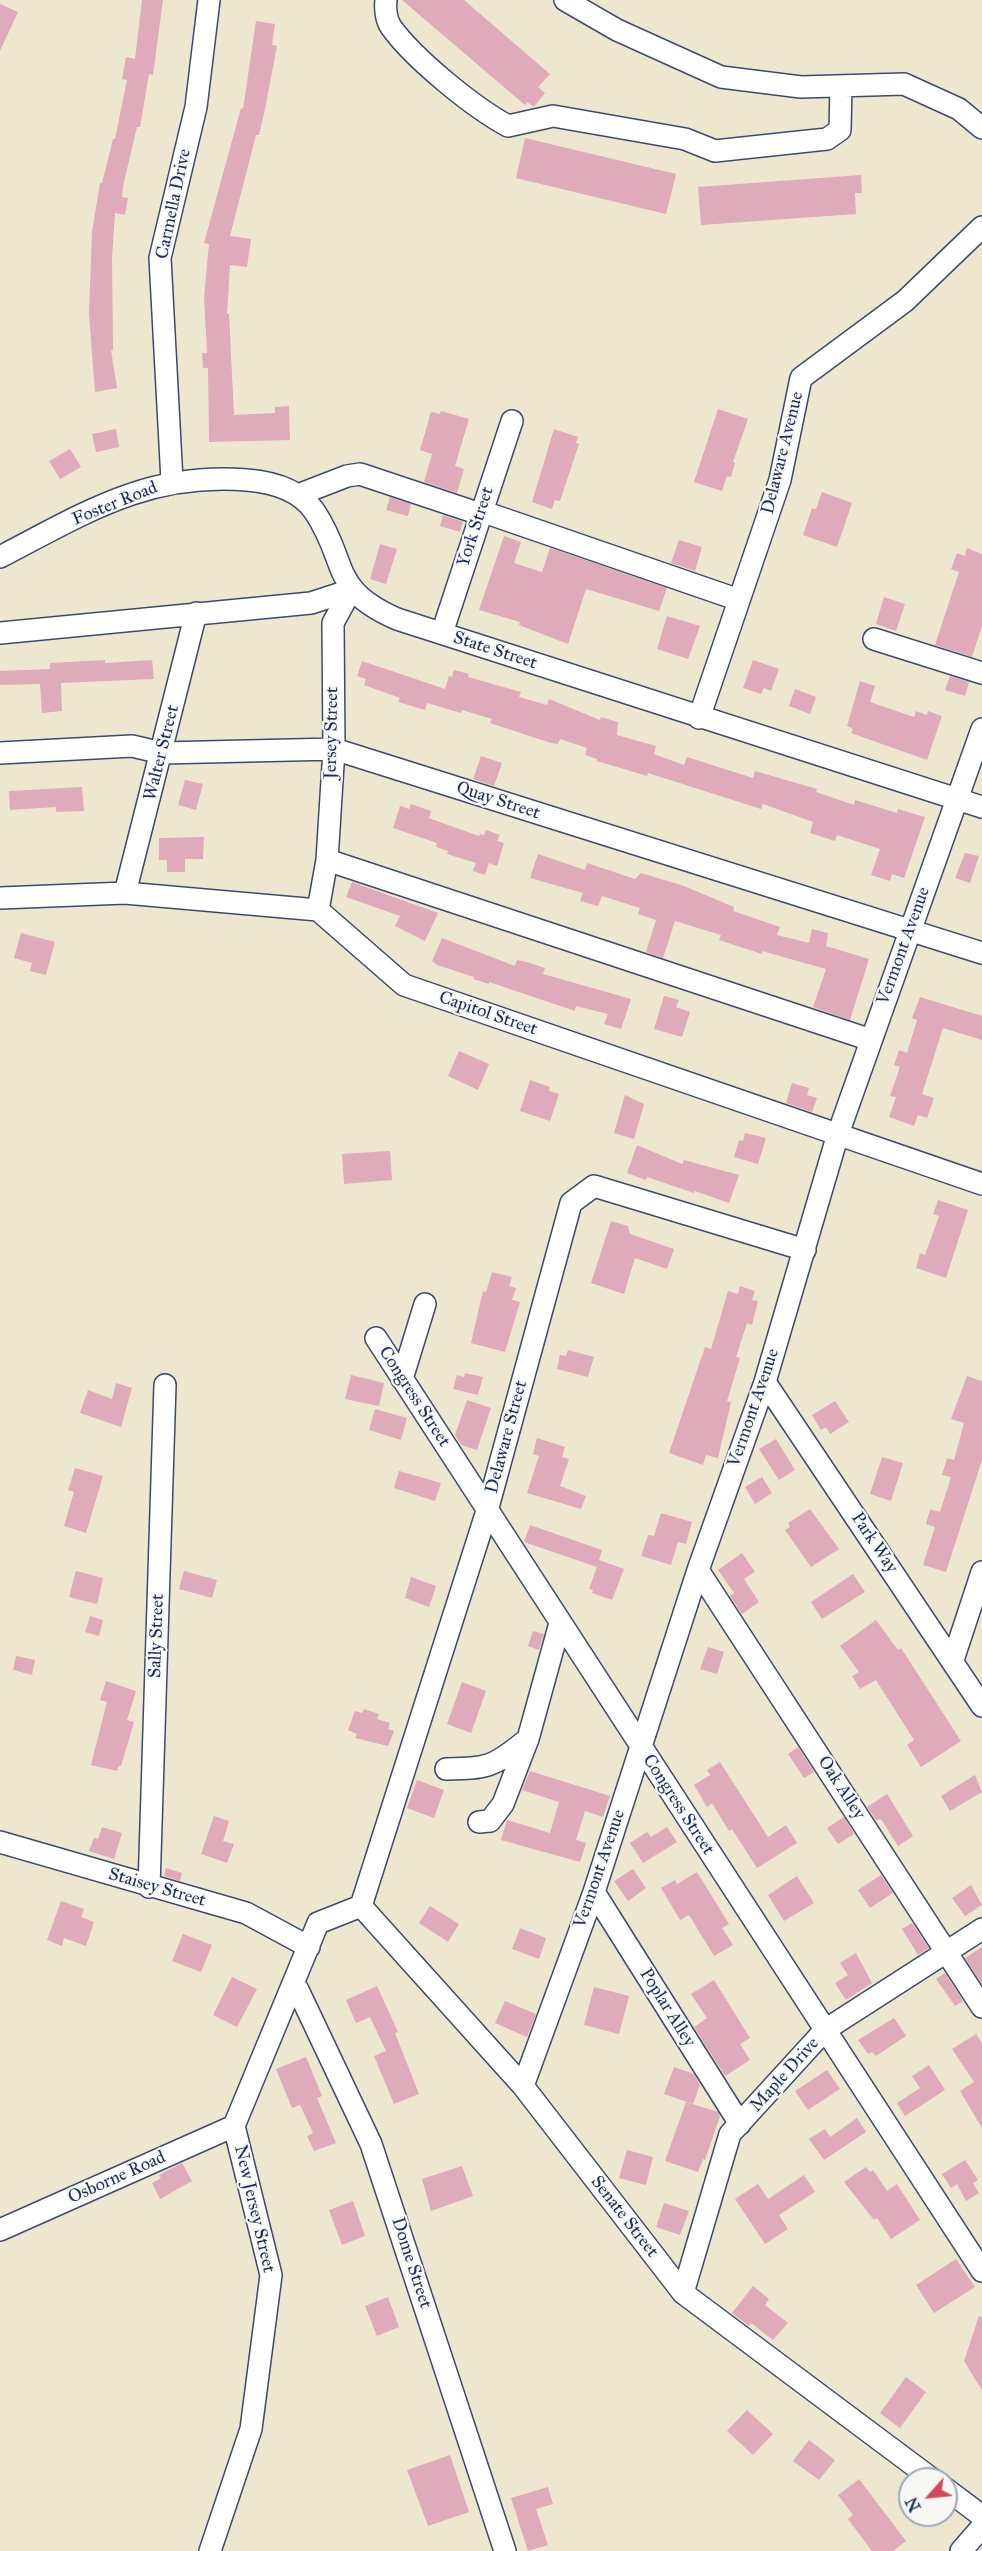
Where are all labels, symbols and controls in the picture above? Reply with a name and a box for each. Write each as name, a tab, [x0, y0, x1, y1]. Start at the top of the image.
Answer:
street label: Carmella Drive	[152, 147, 196, 261]
street label: Delaware Avenue	[757, 390, 809, 516]
street label: Foster Road	[69, 477, 161, 531]
street label: York Street	[453, 484, 499, 570]
street label: State Street	[450, 627, 540, 675]
street label: Jersey Street	[320, 687, 344, 779]
street label: Walter Street	[140, 703, 184, 803]
street label: Quay Street	[453, 777, 543, 825]
street label: Vermont Avenue	[873, 884, 935, 1008]
street label: Capitol Street	[436, 987, 540, 1041]
street label: Congress Street	[373, 1343, 455, 1451]
street label: Vermont Avenue	[724, 1346, 784, 1470]
street label: Delaware Street	[482, 1378, 532, 1496]
street label: Park Way	[846, 1509, 902, 1577]
street label: Sally Street	[145, 1593, 169, 1679]
street label: Congress Street	[637, 1751, 719, 1859]
street label: Oak Alley	[813, 1752, 869, 1824]
street label: Vermont Avenue	[570, 1807, 630, 1931]
street label: Staisey Street	[106, 1864, 208, 1912]
street label: Poplar Alley	[634, 1965, 700, 2051]
street label: Maple Drive	[746, 2033, 824, 2117]
street label: New Jersey Street	[229, 2143, 279, 2275]
street label: Osborne Road	[65, 2147, 169, 2209]
street label: Senate Street	[585, 2172, 663, 2262]
street label: Dome Street	[386, 2215, 436, 2311]
north arrow	[898, 2467, 958, 2527]
text: N	[902, 2494, 925, 2515]

